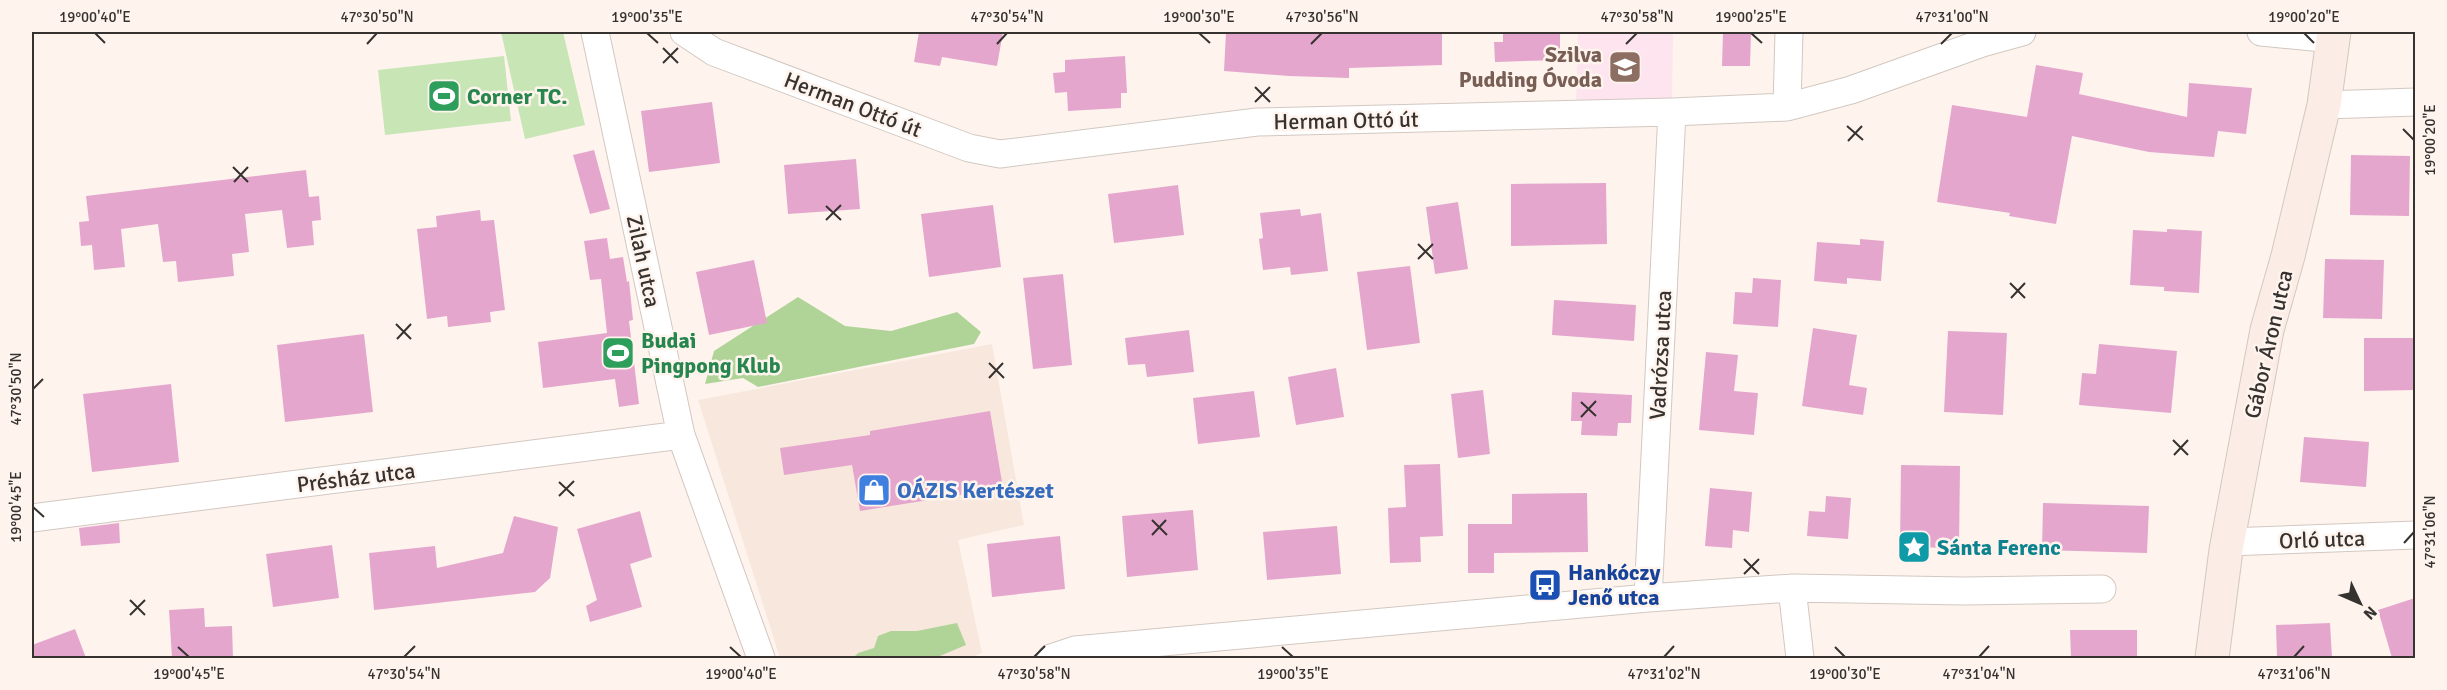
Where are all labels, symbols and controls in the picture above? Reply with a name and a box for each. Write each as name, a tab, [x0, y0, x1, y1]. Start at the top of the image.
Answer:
text: 19°00'40"E	[59, 8, 131, 26]
text: 47°30'50"N	[340, 8, 414, 26]
text: 19°00'35"E	[611, 8, 683, 26]
text: 47°30'54"N	[970, 8, 1044, 26]
text: 19°00'30"E	[1163, 8, 1235, 26]
text: 47°30'56"N	[1285, 8, 1359, 26]
text: 47°30'58"N	[1600, 8, 1674, 26]
text: 19°00'25"E	[1715, 8, 1787, 26]
text: 47°31'00"N	[1915, 8, 1989, 26]
text: 19°00'20"E	[2268, 8, 2340, 26]
place label: Szilva Pudding Óvoda	[1459, 41, 1602, 93]
school or university icon: Szilva Pudding Óvoda	[1607, 49, 1643, 85]
street label: Herman Ottó út	[780, 66, 926, 143]
sports icon: Corner TC.	[426, 78, 462, 114]
place label: Corner TC.	[467, 83, 568, 110]
text: 19°00'20"E	[2421, 104, 2439, 176]
street label: Herman Ottó út	[1273, 106, 1419, 135]
street label: Zilah utca	[621, 212, 666, 310]
street label: Gábor Áron utca	[2238, 267, 2299, 421]
street label: Vadrózsa utca	[1644, 290, 1677, 421]
place label: Budai Pingpong Klub	[641, 327, 781, 379]
sports icon: Budai Pingpong Klub	[600, 335, 636, 371]
text: 47°30'50"N	[7, 352, 25, 426]
street label: Présház utca	[295, 457, 417, 498]
text: 19°00'45"E	[7, 471, 25, 543]
shop icon: OÁZIS Kertészet	[856, 472, 892, 508]
place label: OÁZIS Kertészet	[897, 477, 1054, 504]
text: 47°31'06"N	[2421, 495, 2439, 569]
street label: Orló utca	[2278, 525, 2366, 554]
place icon: Sánta Ferenc	[1896, 529, 1932, 565]
place label: Sánta Ferenc	[1937, 534, 2061, 561]
place label: Hankóczy Jenő utca	[1568, 559, 1660, 611]
bus stop icon: Hankóczy Jenő utca	[1527, 567, 1563, 603]
north arrow	[2330, 573, 2390, 633]
text: N	[2359, 602, 2381, 624]
text: 19°00'45"E	[153, 665, 225, 683]
text: 47°30'54"N	[367, 665, 441, 683]
text: 19°00'40"E	[705, 665, 777, 683]
text: 47°30'58"N	[997, 665, 1071, 683]
text: 19°00'35"E	[1257, 665, 1329, 683]
text: 47°31'02"N	[1627, 665, 1701, 683]
text: 19°00'30"E	[1809, 665, 1881, 683]
text: 47°31'04"N	[1942, 665, 2016, 683]
text: 47°31'06"N	[2257, 665, 2331, 683]

